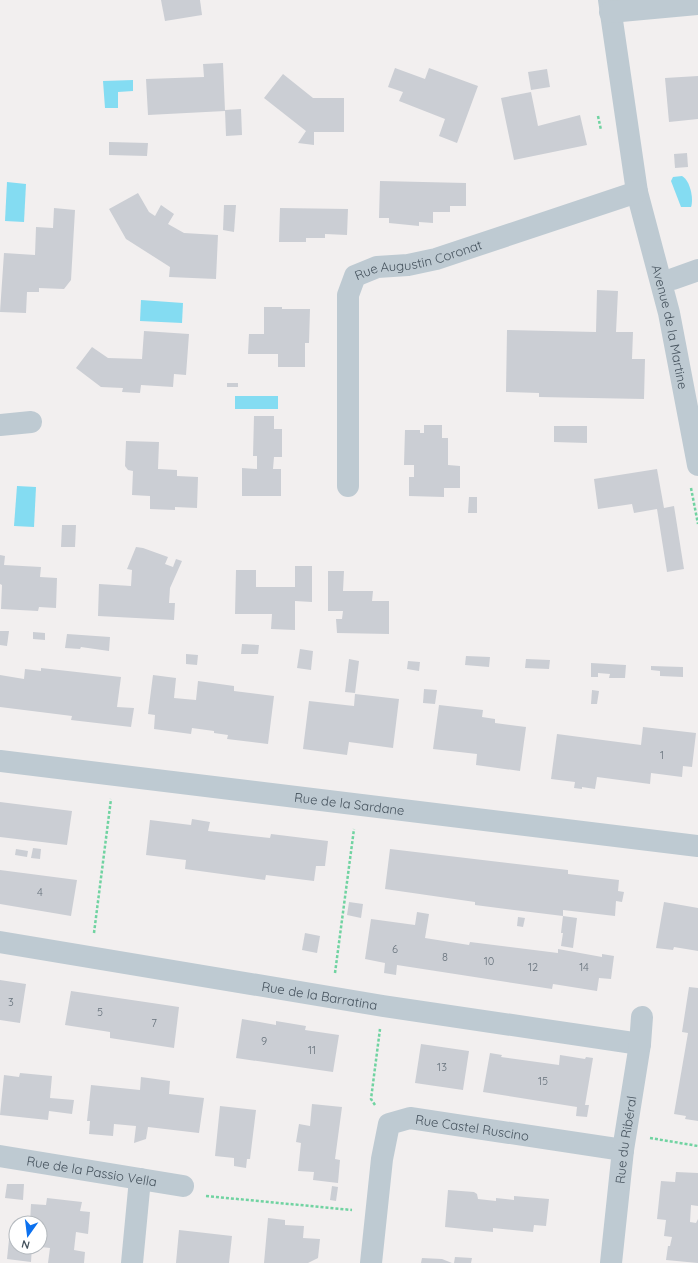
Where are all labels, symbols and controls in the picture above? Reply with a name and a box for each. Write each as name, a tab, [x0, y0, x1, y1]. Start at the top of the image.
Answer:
street label: Rue Augustin Coronat	[352, 236, 484, 283]
street label: Avenue de la Martine	[649, 263, 691, 390]
house number: 1	[660, 748, 664, 762]
street label: Rue de la Sardane	[293, 789, 405, 818]
house number: 4	[37, 885, 43, 899]
house number: 6	[392, 942, 398, 956]
house number: 8	[442, 950, 448, 964]
house number: 10	[484, 954, 494, 968]
house number: 12	[528, 960, 538, 974]
house number: 14	[579, 960, 589, 974]
street label: Rue de la Barratina	[261, 978, 379, 1013]
house number: 3	[8, 995, 14, 1009]
house number: 5	[97, 1005, 103, 1019]
house number: 7	[151, 1016, 157, 1030]
house number: 9	[261, 1034, 267, 1048]
house number: 11	[308, 1043, 316, 1057]
house number: 13	[437, 1060, 447, 1074]
house number: 15	[538, 1074, 548, 1088]
street label: Rue du Ribéral	[611, 1095, 640, 1185]
street label: Rue Castel Ruscino	[414, 1111, 530, 1144]
street label: Rue de la Passio Vella	[25, 1152, 158, 1190]
north arrow	[8, 1215, 48, 1255]
text: N	[20, 1237, 31, 1252]

